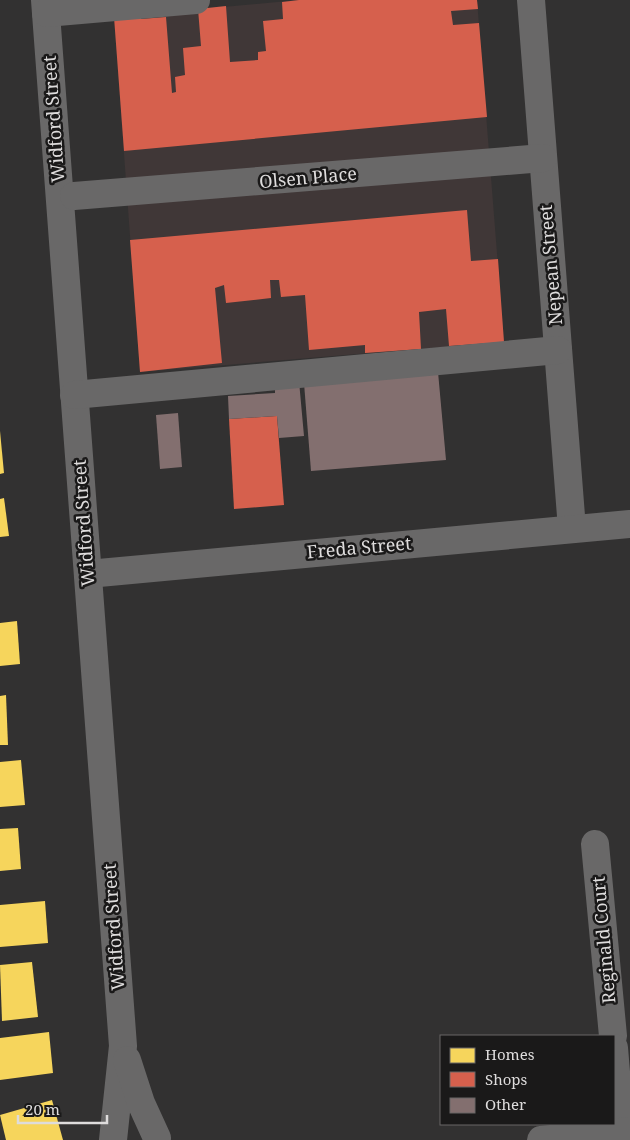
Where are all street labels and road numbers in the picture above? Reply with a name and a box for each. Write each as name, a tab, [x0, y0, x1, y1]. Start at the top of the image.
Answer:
street label: Widford Street	[37, 55, 69, 183]
street label: Olsen Place	[258, 161, 358, 193]
street label: Nepean Street	[533, 204, 567, 326]
street label: Widford Street	[67, 459, 99, 587]
street label: Freda Street	[306, 530, 412, 564]
street label: Widford Street	[97, 863, 129, 991]
street label: Reginald Court	[585, 875, 621, 1005]

